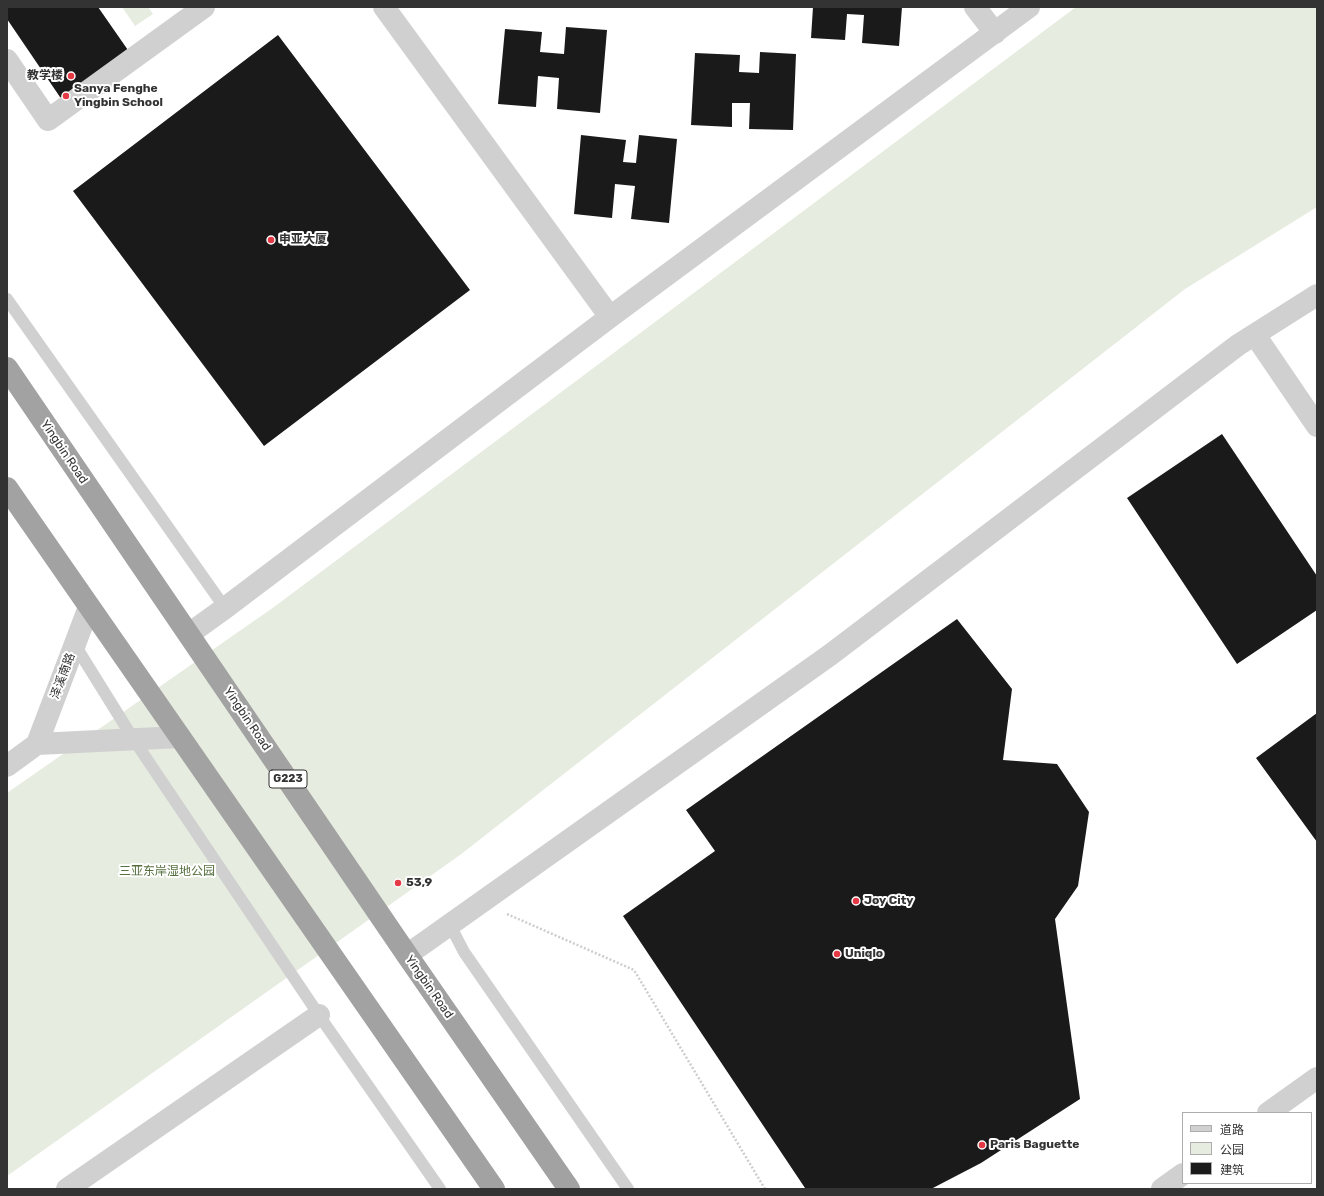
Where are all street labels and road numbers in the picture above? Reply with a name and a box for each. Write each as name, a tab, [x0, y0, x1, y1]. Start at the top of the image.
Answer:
street label: Yingbin Road	[37, 417, 91, 487]
street label: 泽溪南路	[48, 651, 78, 701]
street label: Yingbin Road	[220, 684, 274, 754]
road number: G223	[269, 770, 307, 788]
street label: Yingbin Road	[402, 953, 456, 1021]

